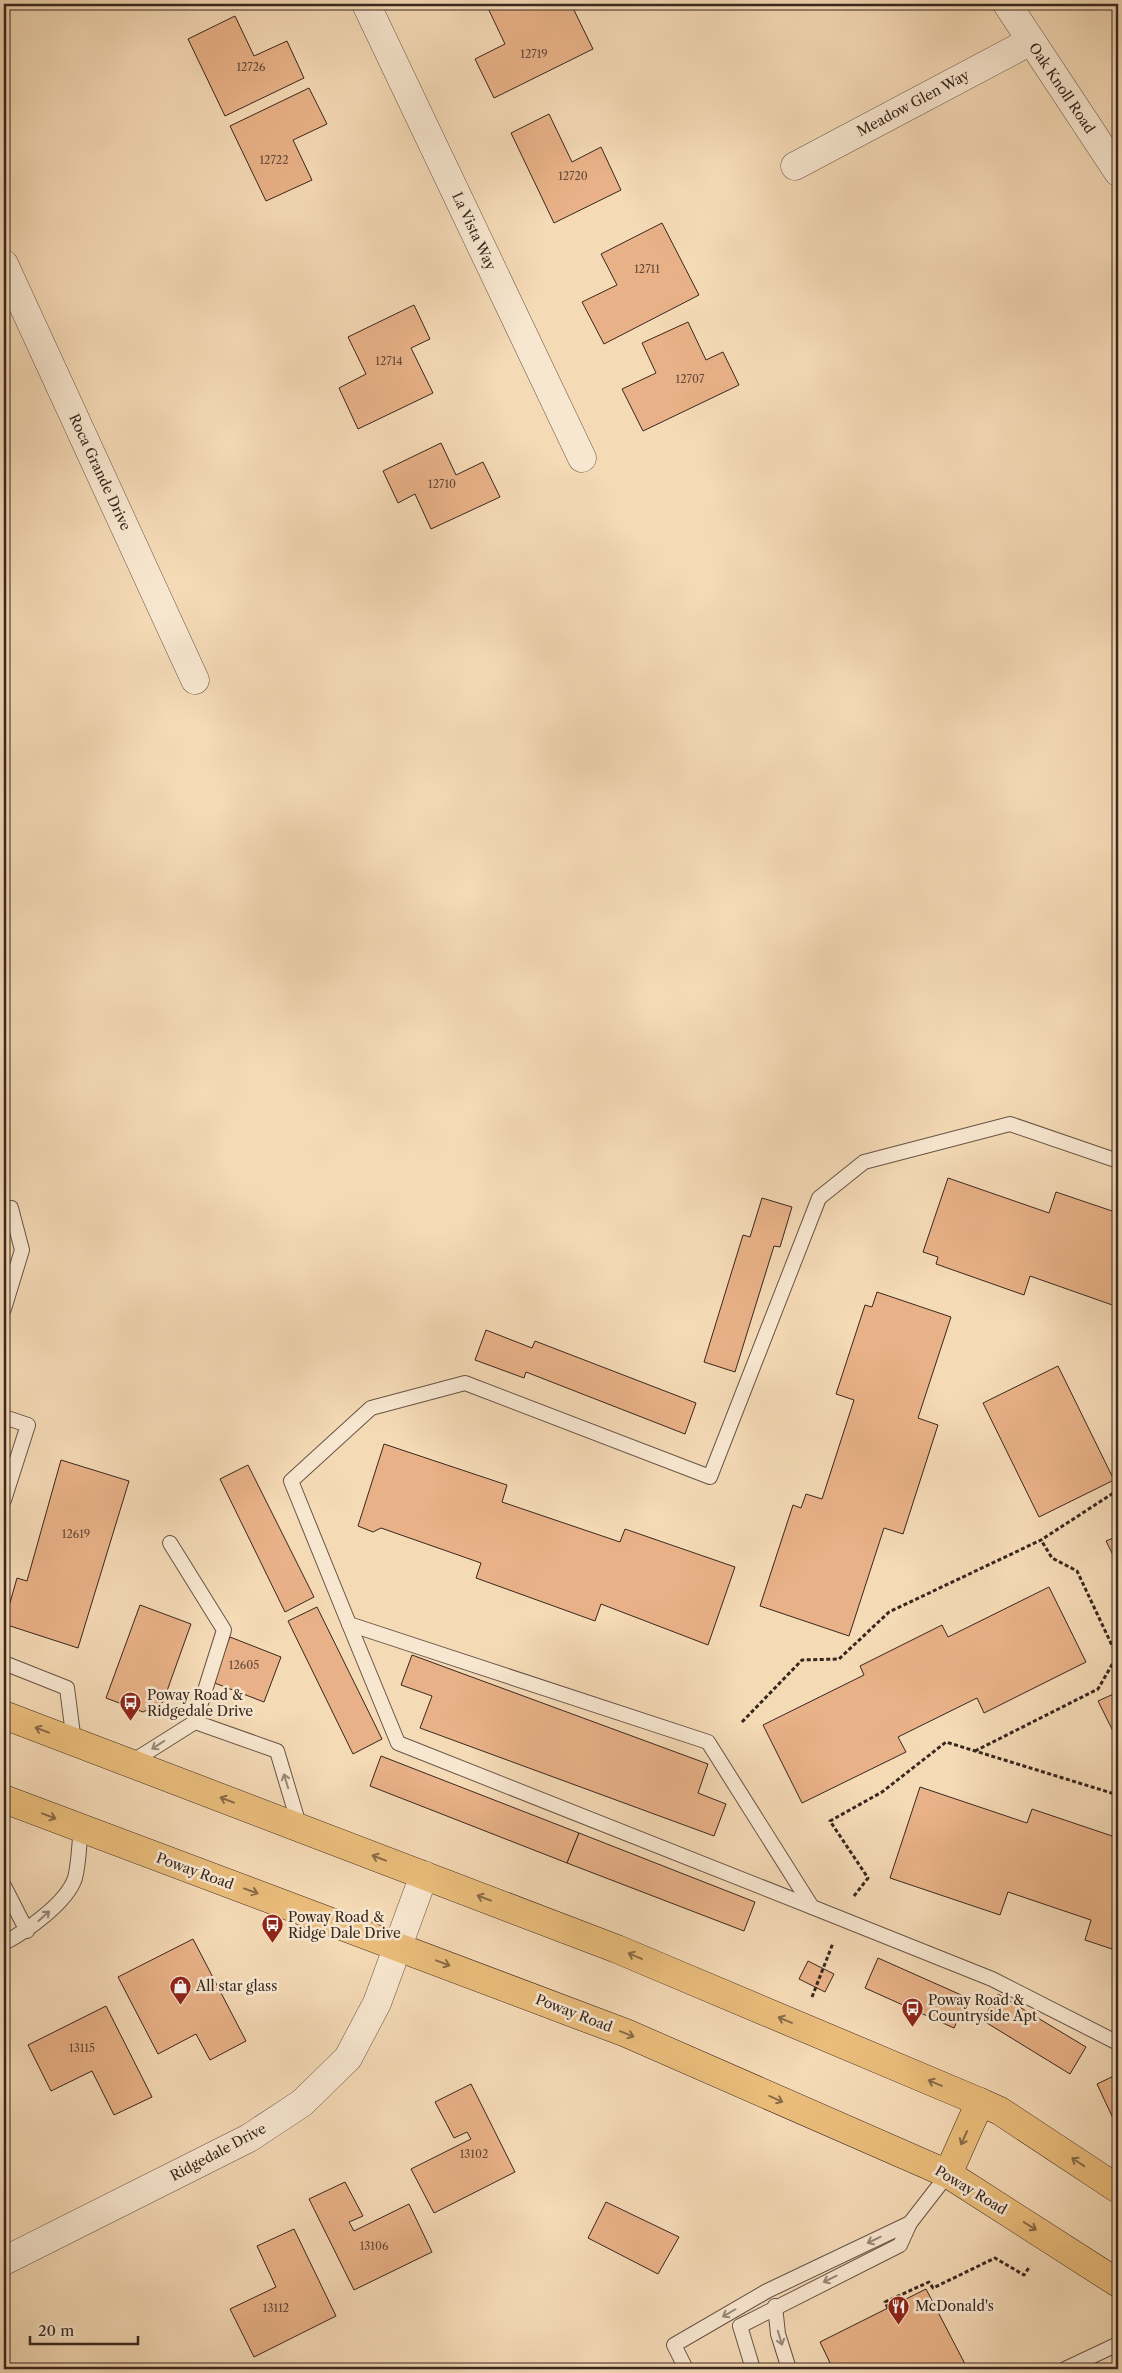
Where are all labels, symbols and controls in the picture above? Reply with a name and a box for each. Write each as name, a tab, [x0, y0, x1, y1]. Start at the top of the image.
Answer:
street label: Oak Knoll Road	[1025, 39, 1099, 137]
house number: 12719	[520, 47, 548, 61]
house number: 12726	[236, 60, 266, 74]
street label: Meadow Glen Way	[854, 66, 972, 140]
house number: 12722	[259, 153, 289, 167]
house number: 12720	[558, 169, 588, 183]
street label: La Vista Way	[448, 189, 500, 273]
house number: 12711	[634, 262, 660, 276]
house number: 12714	[375, 354, 403, 368]
house number: 12707	[676, 372, 705, 386]
street label: Roca Grande Drive	[65, 411, 135, 533]
house number: 12710	[428, 477, 456, 491]
house number: 12619	[62, 1527, 90, 1541]
house number: 12605	[229, 1658, 259, 1672]
place label: Poway Road & Ridgedale Drive	[147, 1686, 253, 1720]
bus stop icon: Poway Road & Ridgedale Drive	[119, 1691, 143, 1722]
one-way arrow	[35, 1725, 50, 1734]
one-way arrow	[152, 1741, 166, 1751]
one-way arrow	[281, 1774, 291, 1790]
one-way arrow	[219, 1795, 235, 1804]
one-way arrow	[41, 1812, 56, 1821]
street label: Poway Road	[154, 1849, 237, 1893]
one-way arrow	[371, 1853, 387, 1862]
one-way arrow	[242, 1887, 258, 1896]
one-way arrow	[477, 1893, 492, 1902]
place label: Poway Road & Ridge Dale Drive	[288, 1908, 401, 1942]
one-way arrow	[37, 1910, 50, 1922]
bus stop icon: Poway Road & Ridge Dale Drive	[260, 1913, 284, 1944]
one-way arrow	[628, 1951, 643, 1960]
one-way arrow	[435, 1959, 450, 1969]
shop icon: All star glass	[168, 1974, 192, 2005]
place label: All star glass	[195, 1977, 277, 1995]
street label: Poway Road	[533, 1990, 615, 2036]
place label: Poway Road & Countryside Apt	[928, 1991, 1037, 2025]
bus stop icon: Poway Road & Countryside Apt	[900, 1996, 924, 2027]
one-way arrow	[778, 2014, 793, 2024]
one-way arrow	[619, 2029, 634, 2039]
house number: 13115	[69, 2041, 95, 2055]
one-way arrow	[928, 2077, 943, 2087]
one-way arrow	[768, 2094, 783, 2104]
street label: Ridgedale Drive	[167, 2119, 269, 2185]
one-way arrow	[958, 2130, 968, 2145]
house number: 13102	[460, 2147, 488, 2161]
one-way arrow	[1071, 2157, 1085, 2167]
street label: Poway Road	[932, 2161, 1011, 2219]
one-way arrow	[1023, 2221, 1037, 2232]
one-way arrow	[867, 2236, 882, 2245]
house number: 13106	[360, 2239, 389, 2253]
one-way arrow	[823, 2274, 838, 2284]
restaurant icon: McDonald's	[887, 2294, 911, 2325]
place label: McDonald's	[915, 2297, 994, 2315]
house number: 13112	[263, 2301, 289, 2315]
one-way arrow	[722, 2308, 737, 2318]
scale bar	[30, 2313, 138, 2345]
text: 20 m	[38, 2321, 74, 2340]
one-way arrow	[775, 2330, 785, 2346]

